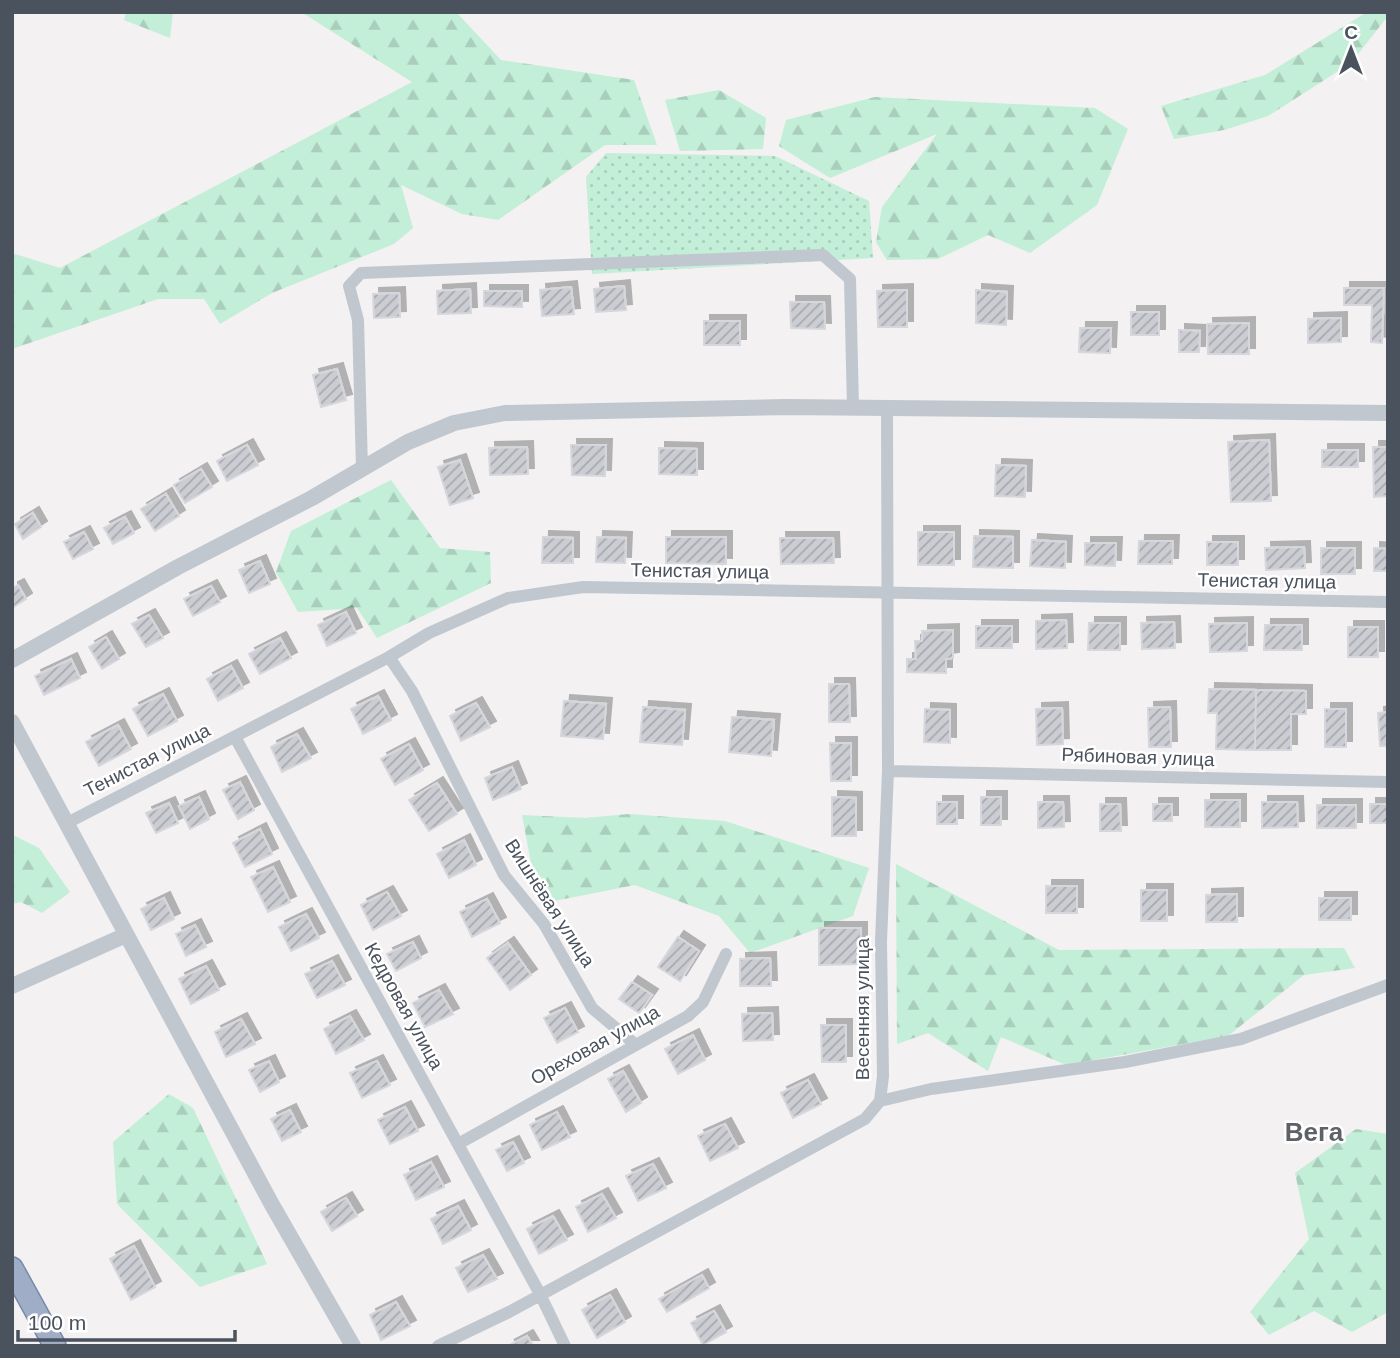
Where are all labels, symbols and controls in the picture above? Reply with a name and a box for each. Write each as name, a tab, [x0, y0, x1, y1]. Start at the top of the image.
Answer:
north arrow	[1316, 14, 1386, 84]
text: С	[1344, 22, 1358, 43]
street label: Тенистая улица	[631, 559, 770, 583]
street label: Тенистая улица	[1198, 569, 1337, 593]
street label: Тенистая улица	[80, 719, 214, 801]
street label: Рябиновая улица	[1061, 744, 1215, 770]
street label: Вишнёвая улица	[501, 835, 599, 971]
street label: Весенняя улица	[852, 937, 873, 1080]
street label: Кедровая улица	[360, 939, 448, 1073]
street label: Ореховая улица	[527, 1001, 663, 1089]
district label: Вега	[1285, 1117, 1344, 1147]
scale bar	[18, 1298, 234, 1342]
text: 100 m	[28, 1311, 86, 1334]

